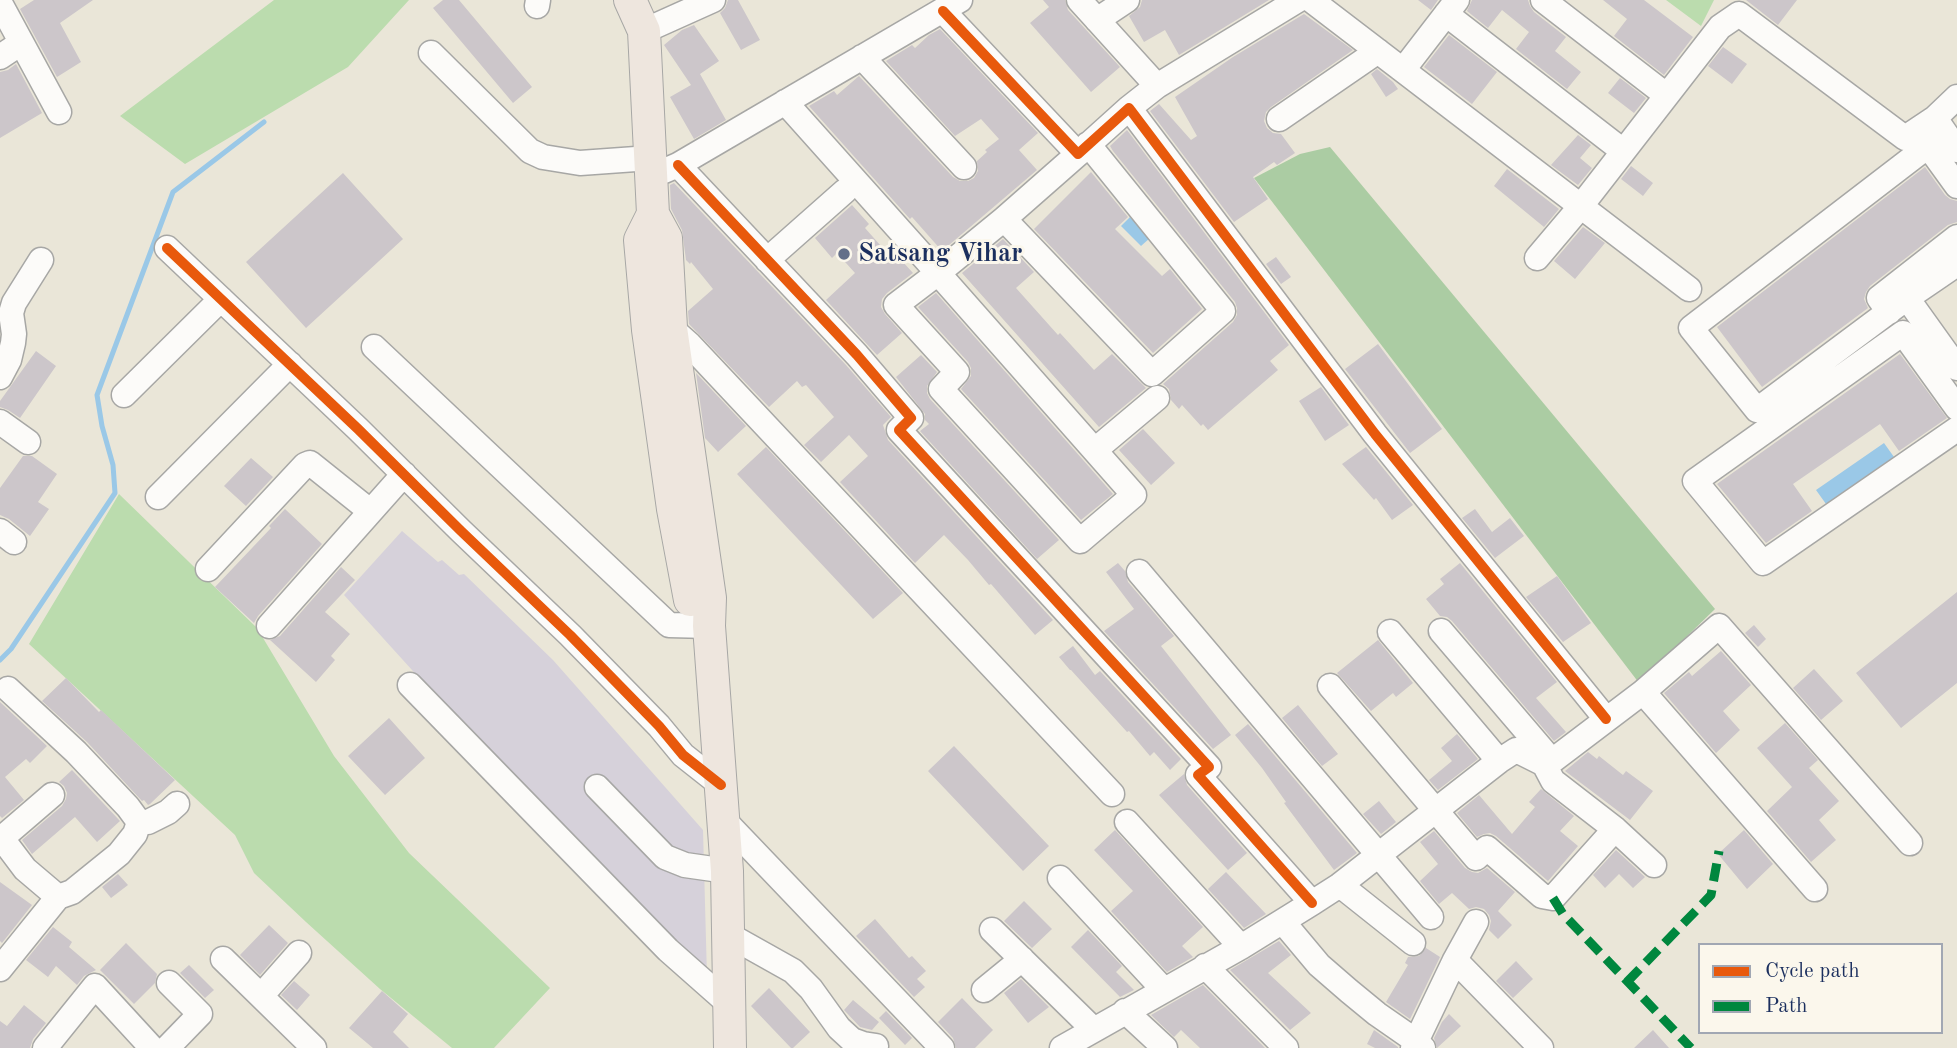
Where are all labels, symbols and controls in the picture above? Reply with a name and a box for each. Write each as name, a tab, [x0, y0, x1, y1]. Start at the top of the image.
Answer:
place label: Satsang Vihar	[858, 238, 1022, 270]
marker: Satsang Vihar	[836, 246, 852, 262]
legend	[1698, 943, 1943, 1034]
text: Cycle path	[1765, 961, 1860, 982]
text: Path	[1765, 996, 1808, 1017]

